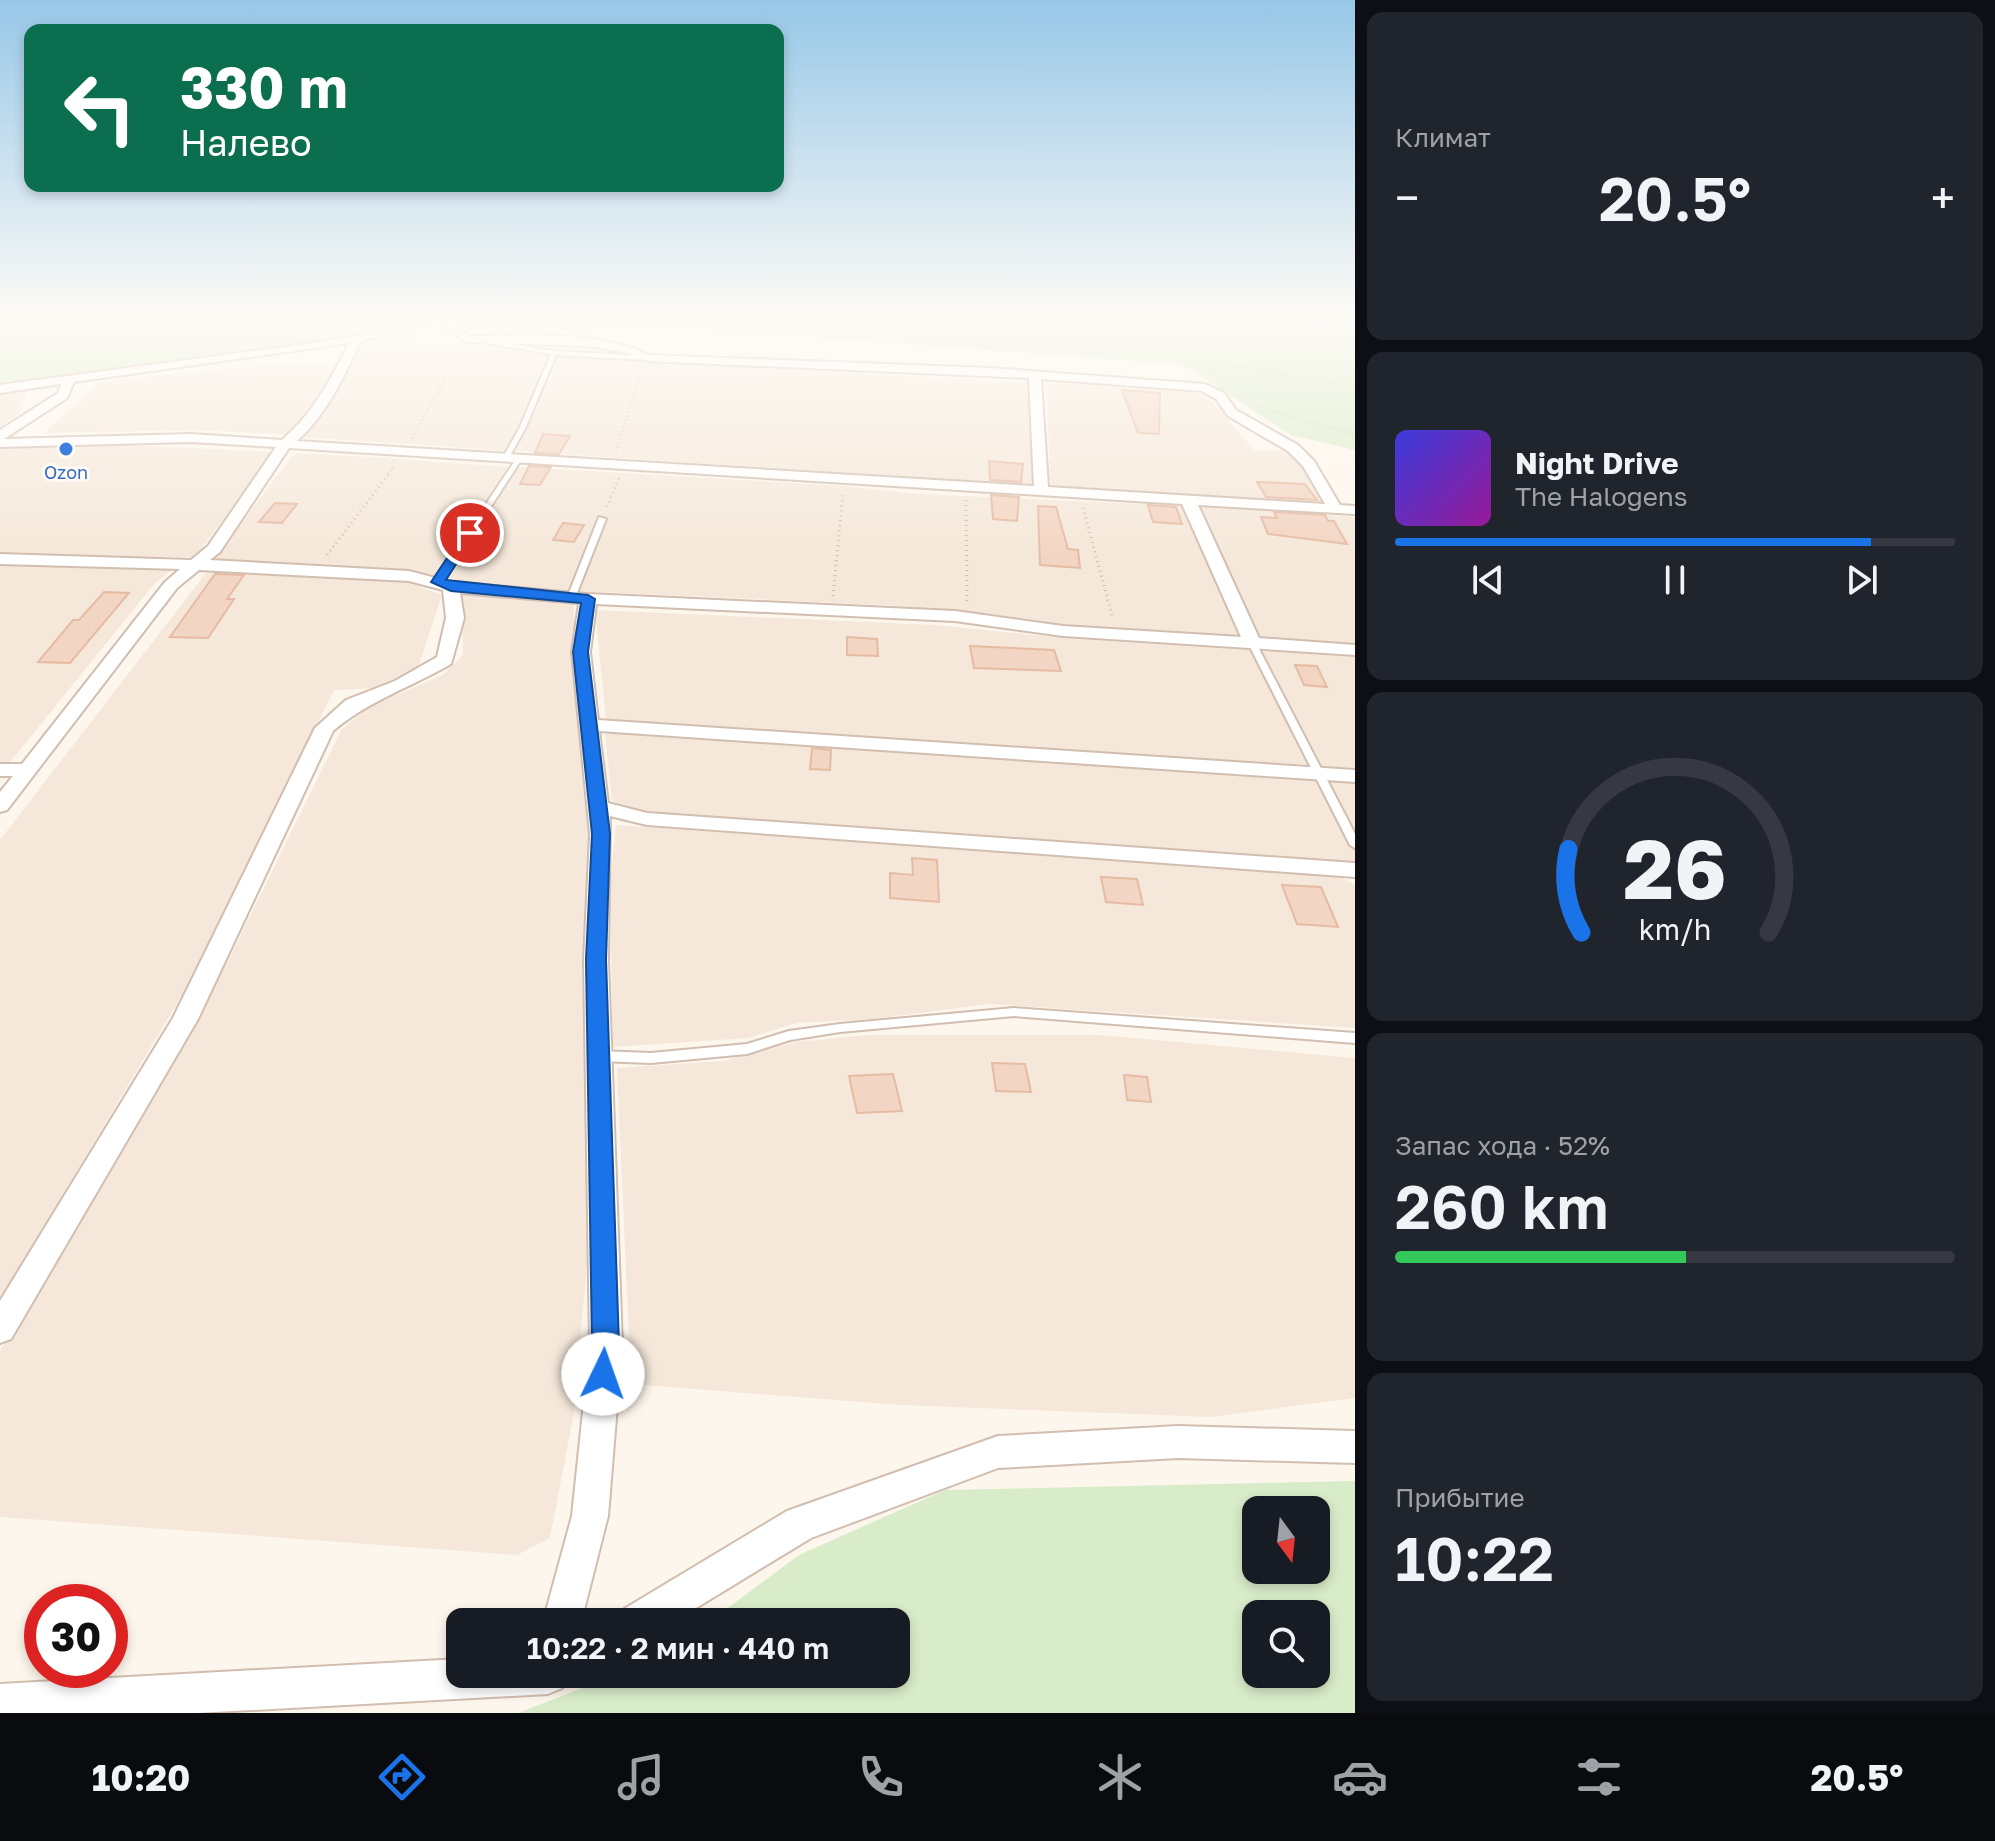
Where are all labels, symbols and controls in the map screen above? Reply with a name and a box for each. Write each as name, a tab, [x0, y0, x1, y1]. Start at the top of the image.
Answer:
text: 330 m	[180, 53, 348, 120]
icon: left	[48, 56, 152, 160]
text: Налево	[180, 121, 312, 164]
text: Климат	[1395, 122, 1491, 153]
text: 20.5°	[1599, 162, 1751, 234]
text: −	[1395, 171, 1419, 224]
text: +	[1931, 171, 1955, 224]
marker: Ozon	[57, 440, 75, 458]
text: Night Drive	[1515, 445, 1679, 481]
place label: Ozon	[44, 461, 88, 483]
text: The Halogens	[1515, 481, 1688, 512]
pin	[436, 499, 504, 567]
icon: arrive	[448, 511, 492, 555]
icon: previous	[1466, 558, 1510, 602]
icon: pause	[1653, 558, 1697, 602]
icon: next	[1840, 558, 1884, 602]
text: 26	[1623, 816, 1727, 916]
text: km/h	[1639, 912, 1711, 946]
text: Запас хода · 52%	[1395, 1130, 1610, 1161]
text: 260 km	[1395, 1170, 1609, 1242]
position arrow	[561, 1332, 645, 1416]
text: Прибытие	[1395, 1482, 1524, 1513]
north arrow	[1242, 1496, 1330, 1584]
map controls	[1242, 1496, 1330, 1688]
text: 10:22	[1395, 1522, 1554, 1594]
speed limit sign: 30	[24, 1584, 128, 1688]
button: search	[1242, 1600, 1330, 1688]
text: 10:22 · 2 мин · 440 m	[527, 1630, 829, 1666]
icon: directions	[374, 1749, 430, 1805]
icon: music	[613, 1749, 669, 1805]
icon: phone	[853, 1749, 909, 1805]
icon: climate	[1092, 1749, 1148, 1805]
icon: car	[1332, 1749, 1388, 1805]
icon: filters	[1571, 1749, 1627, 1805]
text: 10:20	[92, 1756, 191, 1799]
text: 20.5°	[1810, 1756, 1903, 1799]

